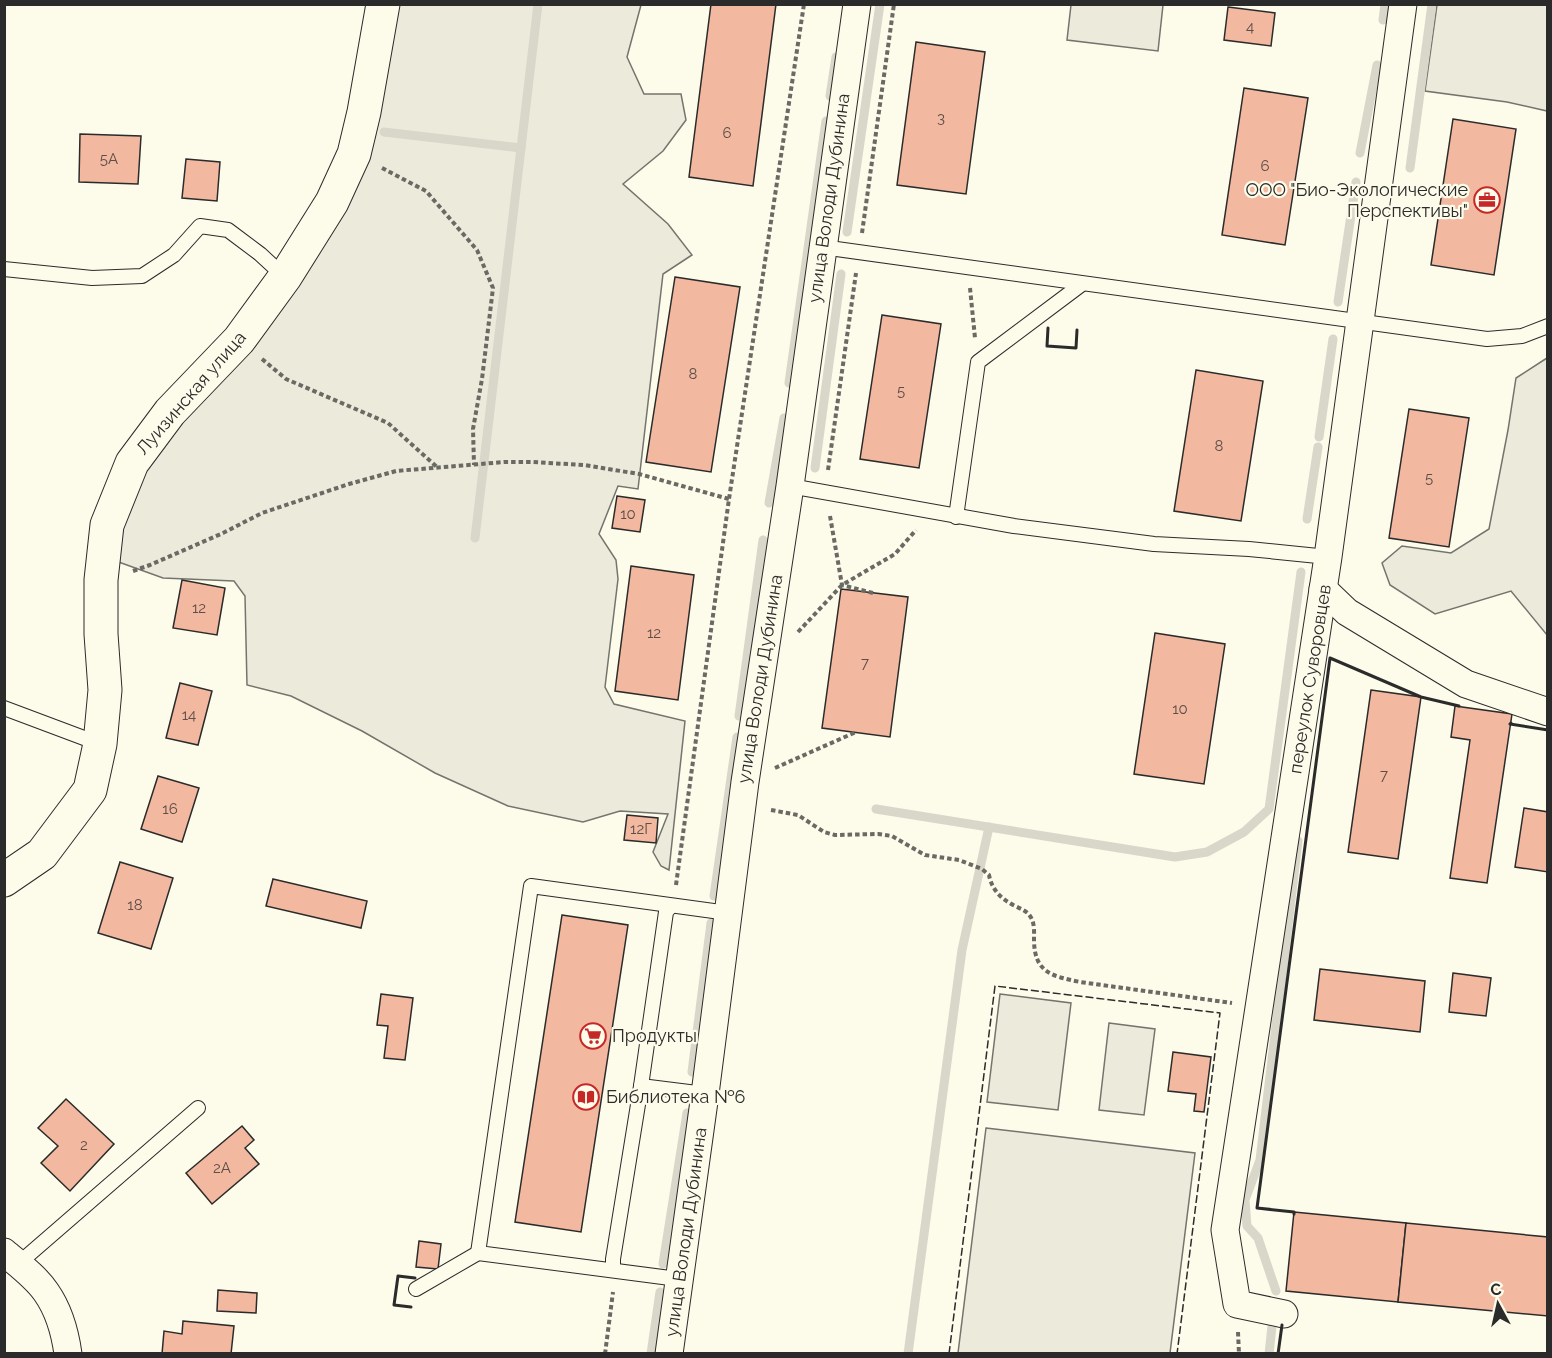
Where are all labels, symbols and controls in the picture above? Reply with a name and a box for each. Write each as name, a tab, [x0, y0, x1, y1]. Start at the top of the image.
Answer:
house number: 4	[1246, 18, 1254, 36]
street label: улица Володи Дубинина	[803, 92, 854, 304]
house number: 3	[937, 109, 945, 127]
house number: 6	[722, 124, 732, 142]
house number: 5А	[100, 150, 118, 168]
house number: 6	[1260, 157, 1270, 175]
place label: ООО "Био-Экологические Перспективы"	[1246, 179, 1468, 221]
office icon: ООО "Био-Экологические Перспективы"	[1472, 185, 1502, 215]
street label: Луизинская улица	[131, 327, 250, 459]
house number: 8	[689, 365, 698, 383]
house number: 5	[897, 382, 905, 400]
house number: 8	[1215, 437, 1224, 455]
house number: 5	[1425, 469, 1433, 487]
house number: 10	[620, 505, 636, 523]
street label: улица Володи Дубинина	[733, 573, 786, 785]
street label: переулок Суворовцев	[1284, 583, 1335, 775]
house number: 12	[192, 599, 206, 617]
house number: 12	[647, 624, 661, 642]
house number: 7	[861, 654, 869, 672]
house number: 10	[1172, 700, 1188, 718]
house number: 14	[182, 706, 196, 724]
house number: 7	[1380, 766, 1388, 784]
house number: 16	[162, 800, 178, 818]
house number: 12Г	[630, 820, 652, 838]
house number: 18	[127, 896, 143, 914]
supermarket icon: Продукты	[578, 1021, 608, 1051]
place label: Продукты	[612, 1025, 697, 1046]
library icon: Библиотека №6	[571, 1082, 601, 1112]
place label: Библиотека №6	[606, 1086, 745, 1107]
street label: улица Володи Дубинина	[660, 1126, 711, 1338]
house number: 2	[80, 1136, 88, 1154]
house number: 2А	[213, 1159, 231, 1177]
north arrow	[1468, 1274, 1528, 1334]
text: С	[1489, 1279, 1503, 1300]

